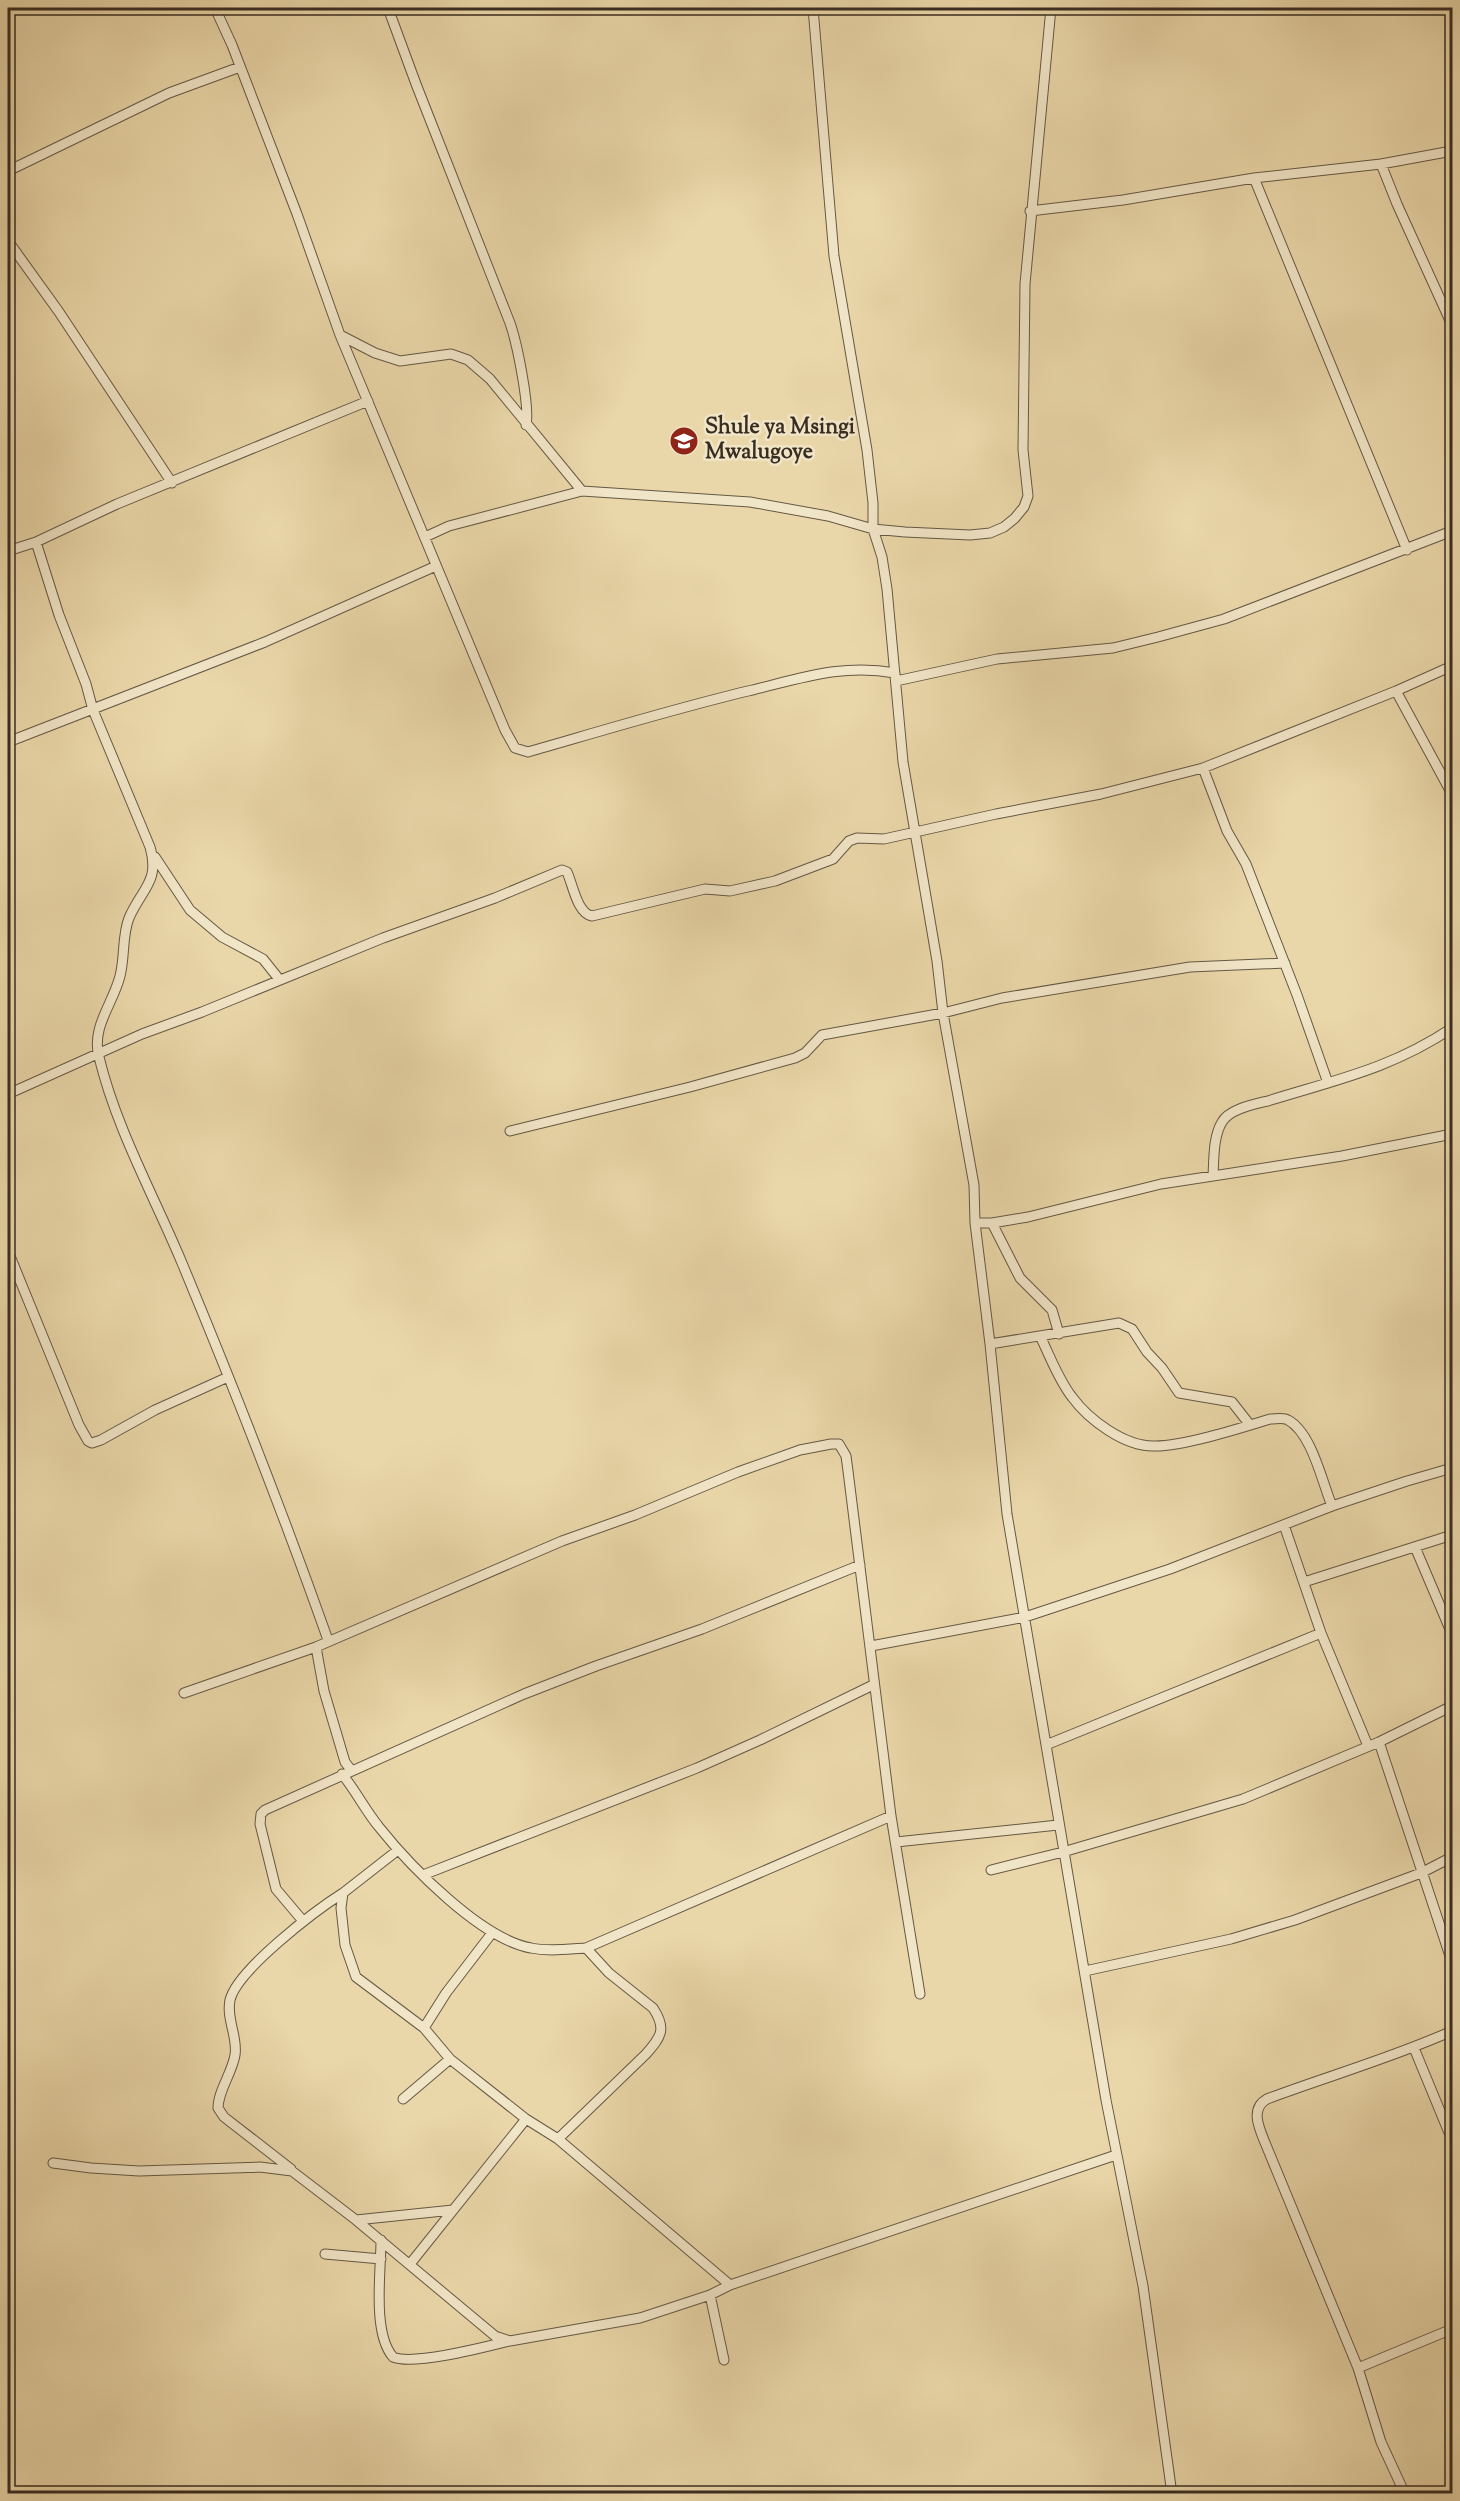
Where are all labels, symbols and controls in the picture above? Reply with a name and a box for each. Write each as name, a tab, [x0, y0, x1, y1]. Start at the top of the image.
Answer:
place label: Shule ya Msingi Mwalugoye	[705, 412, 856, 469]
school or university icon: Shule ya Msingi Mwalugoye	[668, 425, 700, 457]

